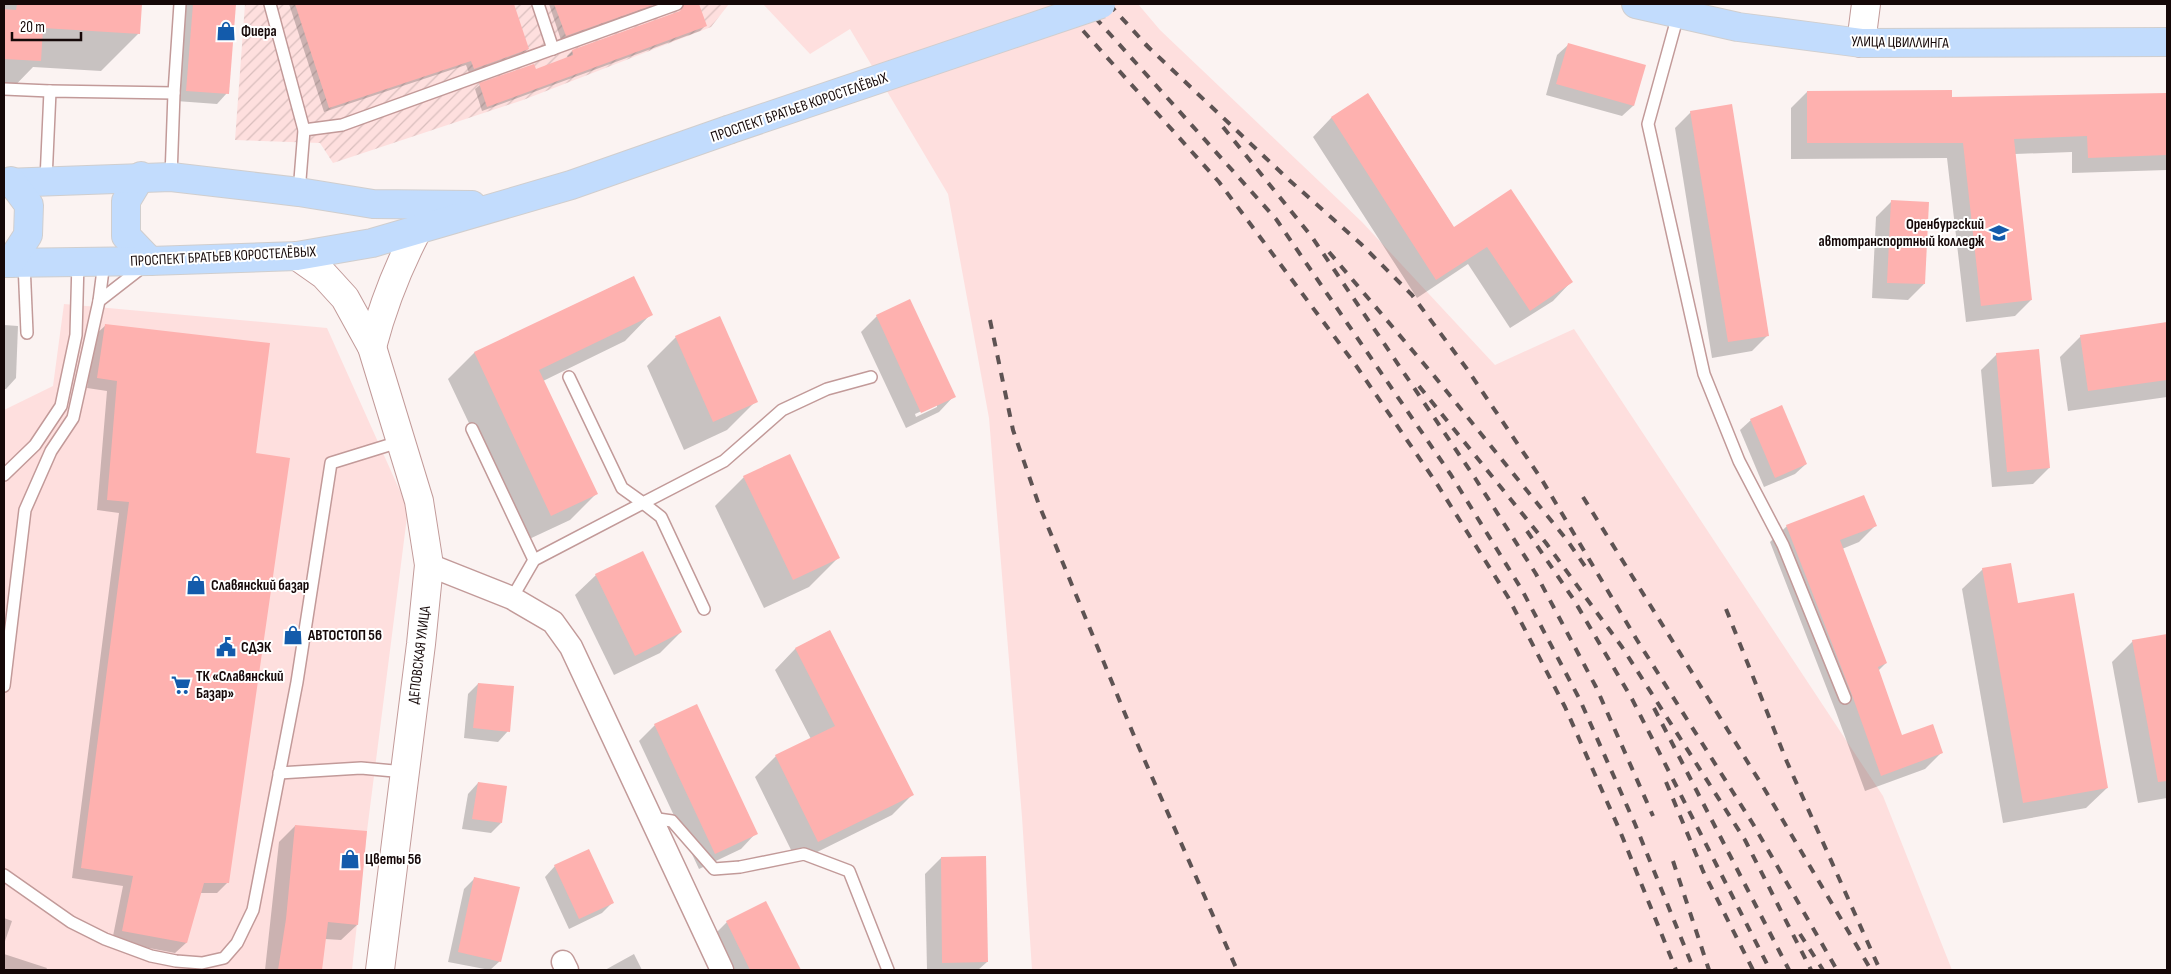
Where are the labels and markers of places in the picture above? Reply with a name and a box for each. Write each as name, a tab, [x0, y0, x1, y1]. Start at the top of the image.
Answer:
shop icon: Фиера	[215, 20, 237, 42]
place label: Фиера	[241, 22, 277, 41]
place label: Оренбургский автотранспортный колледж	[1819, 215, 1985, 251]
school or university icon: Оренбургский автотранспортный колледж	[1988, 222, 2010, 244]
shop icon: Славянский базар	[185, 574, 207, 596]
place label: Славянский базар	[211, 576, 309, 595]
shop icon: АВТОСТОП 56	[282, 624, 304, 646]
place label: АВТОСТОП 56	[307, 626, 382, 645]
public building icon: СДЭК	[215, 636, 237, 658]
place label: СДЭК	[241, 638, 272, 657]
place label: ТК «Славянский Базар»	[196, 667, 284, 703]
supermarket icon: ТК «Славянский Базар»	[170, 674, 192, 696]
shop icon: Цветы 56	[339, 848, 361, 870]
place label: Цветы 56	[365, 850, 421, 869]

